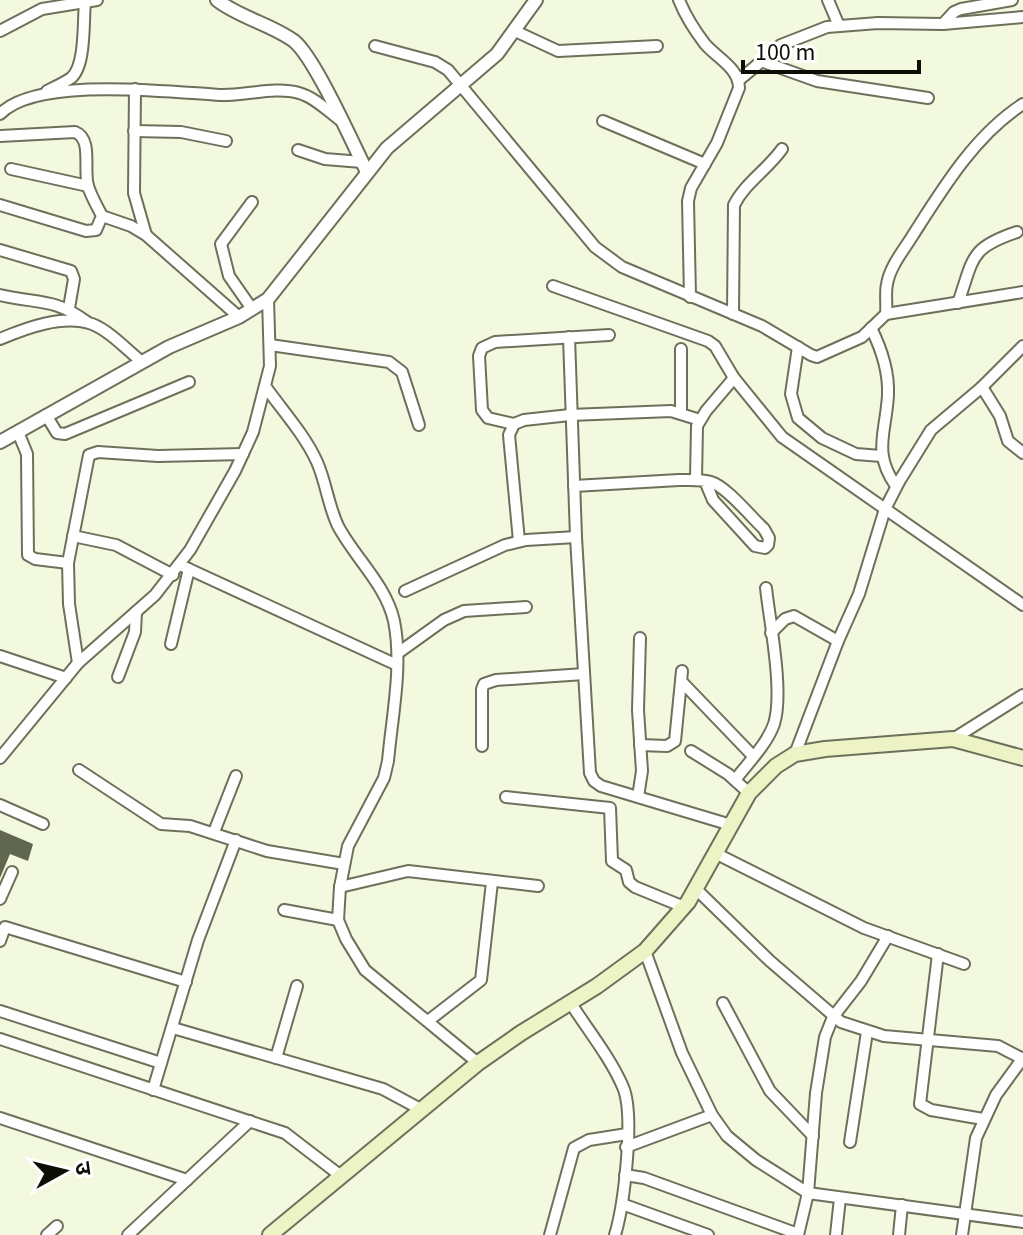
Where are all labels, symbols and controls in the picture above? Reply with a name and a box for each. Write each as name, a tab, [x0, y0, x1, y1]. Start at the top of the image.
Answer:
scale bar	[743, 24, 919, 74]
text: 100 m	[755, 35, 815, 70]
north arrow	[24, 1131, 104, 1211]
text: उ	[66, 1160, 100, 1178]

